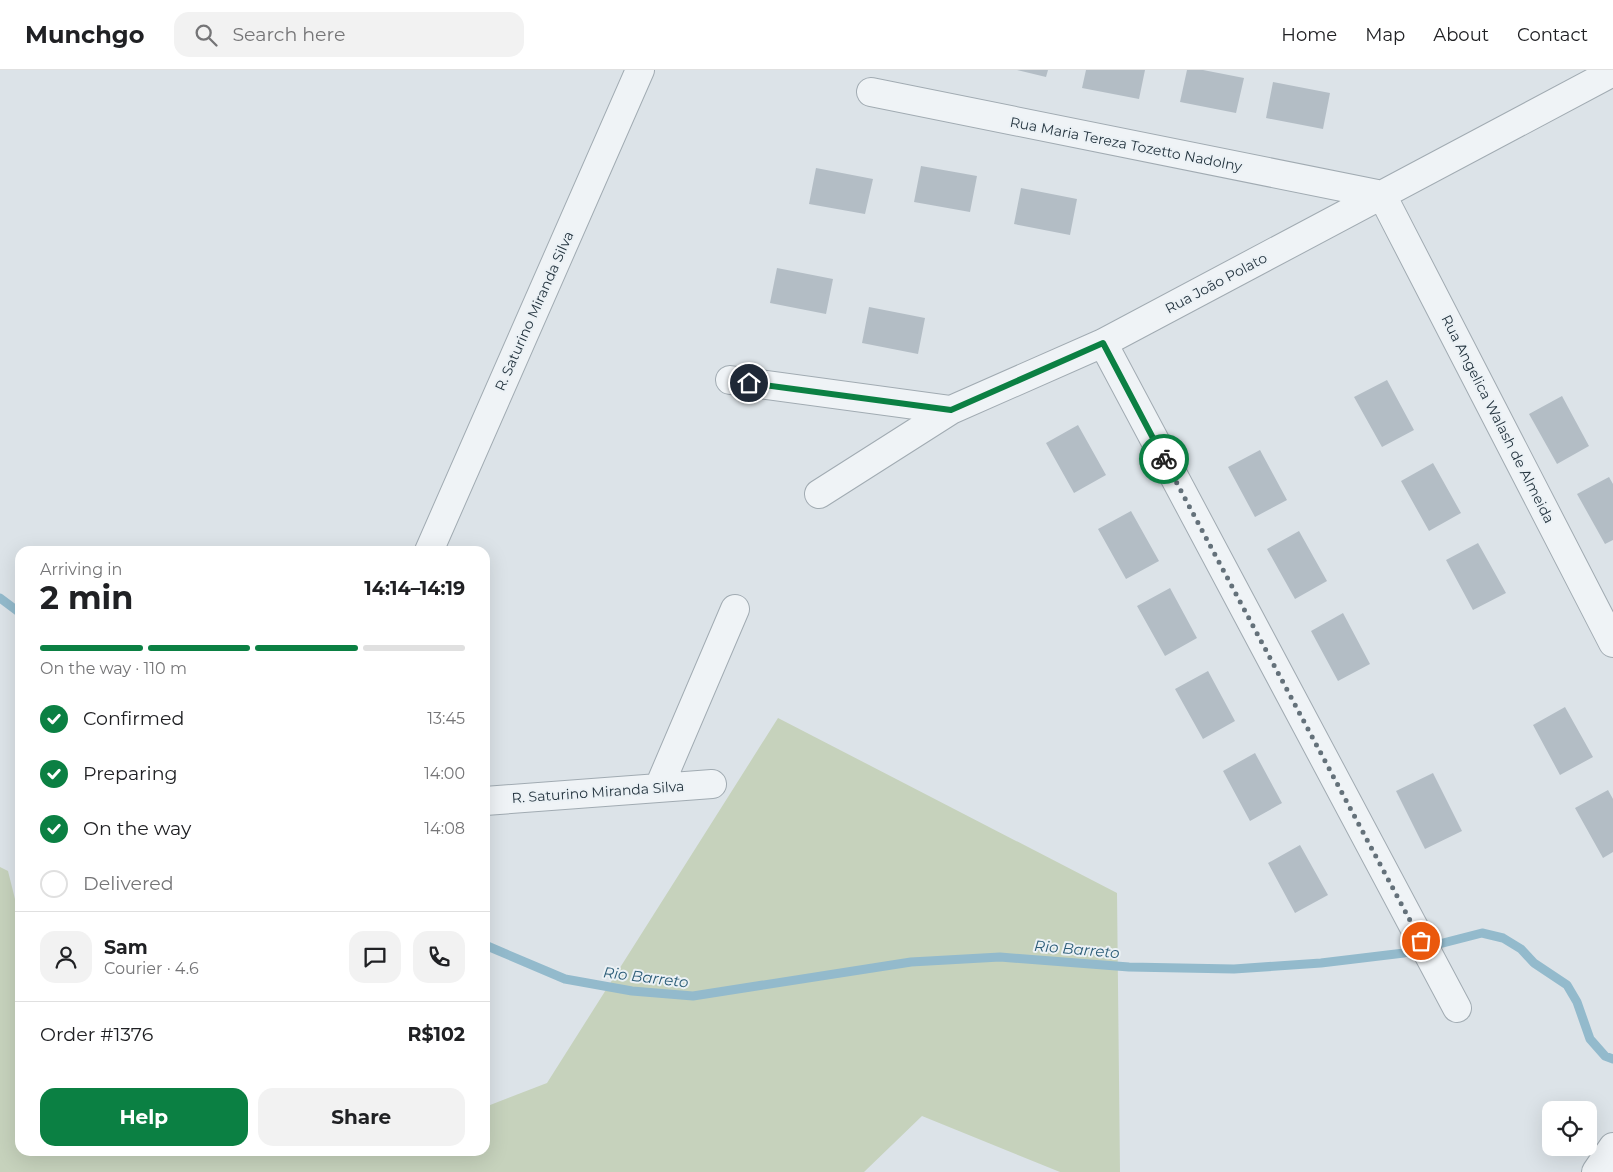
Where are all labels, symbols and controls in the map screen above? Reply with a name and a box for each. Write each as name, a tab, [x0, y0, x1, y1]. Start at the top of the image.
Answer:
search box	[174, 12, 524, 57]
text: Munchgo	[25, 20, 144, 49]
icon: search	[192, 21, 220, 49]
text: Search here	[232, 23, 345, 46]
text: Home	[1281, 24, 1337, 46]
text: Map	[1365, 24, 1405, 46]
text: About	[1433, 24, 1489, 46]
text: Contact	[1517, 24, 1588, 46]
street label: Rua Maria Tereza Tozetto Nadolny	[1008, 113, 1244, 175]
street label: R. Saturino Miranda Silva	[491, 228, 577, 394]
street label: Rua João Polato	[1162, 248, 1270, 317]
street label: Rua Angelica Walash de Almeida	[1437, 312, 1559, 526]
pin	[728, 362, 770, 404]
icon: home	[735, 369, 763, 397]
courier	[1139, 434, 1189, 484]
icon: bike	[1150, 445, 1178, 473]
text: Arriving in	[40, 560, 122, 579]
text: 14:14–14:19	[364, 577, 465, 600]
text: 2 min	[40, 578, 133, 617]
text: On the way · 110 m	[40, 659, 187, 678]
icon: check	[40, 705, 68, 733]
text: Confirmed	[83, 707, 184, 730]
text: 13:45	[427, 709, 465, 728]
icon: check	[40, 760, 68, 788]
text: Preparing	[83, 762, 178, 785]
text: 14:00	[424, 764, 465, 783]
street label: R. Saturino Miranda Silva	[511, 777, 685, 807]
icon: check	[40, 815, 68, 843]
text: On the way	[83, 817, 191, 840]
text: 14:08	[424, 819, 465, 838]
text: Delivered	[83, 872, 174, 895]
pin	[1400, 920, 1442, 962]
icon: bag	[1407, 927, 1435, 955]
button: person	[40, 931, 92, 983]
button: chat	[349, 931, 401, 983]
button: phone	[413, 931, 465, 983]
text: Sam	[104, 936, 148, 959]
water label: Rio Barreto	[1033, 936, 1121, 962]
text: Courier · 4.6	[104, 959, 199, 978]
water label: Rio Barreto	[602, 962, 690, 992]
text: Order #1376	[40, 1023, 153, 1046]
text: R$102	[408, 1023, 465, 1046]
button: Help	[40, 1088, 248, 1146]
button: Share	[258, 1088, 465, 1146]
map controls	[1542, 1101, 1597, 1156]
button: locate	[1542, 1101, 1597, 1156]

